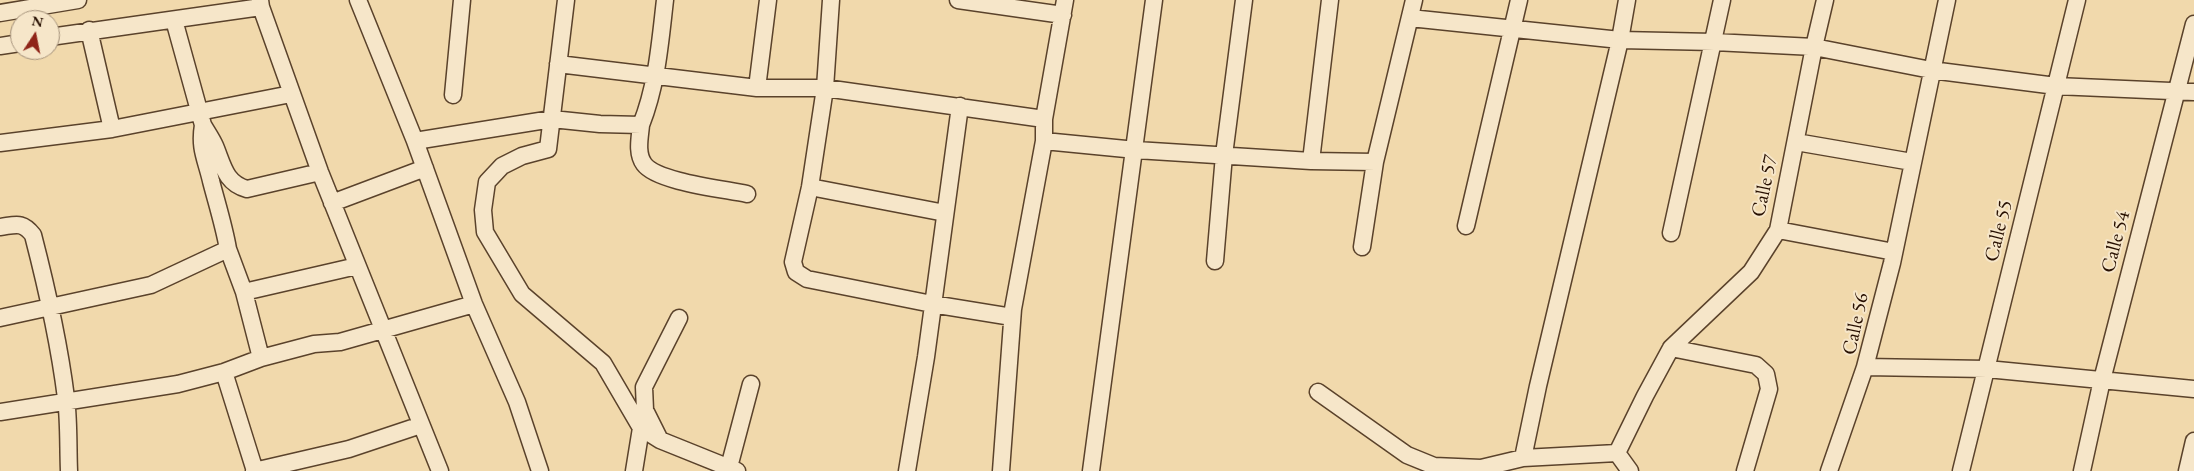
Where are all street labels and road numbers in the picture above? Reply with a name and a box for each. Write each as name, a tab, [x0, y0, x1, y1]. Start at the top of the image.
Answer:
street label: Calle 57	[1747, 153, 1783, 219]
street label: Calle 55	[1980, 198, 2018, 264]
street label: Calle 54	[2096, 209, 2136, 275]
street label: Calle 56	[1838, 291, 1874, 357]

